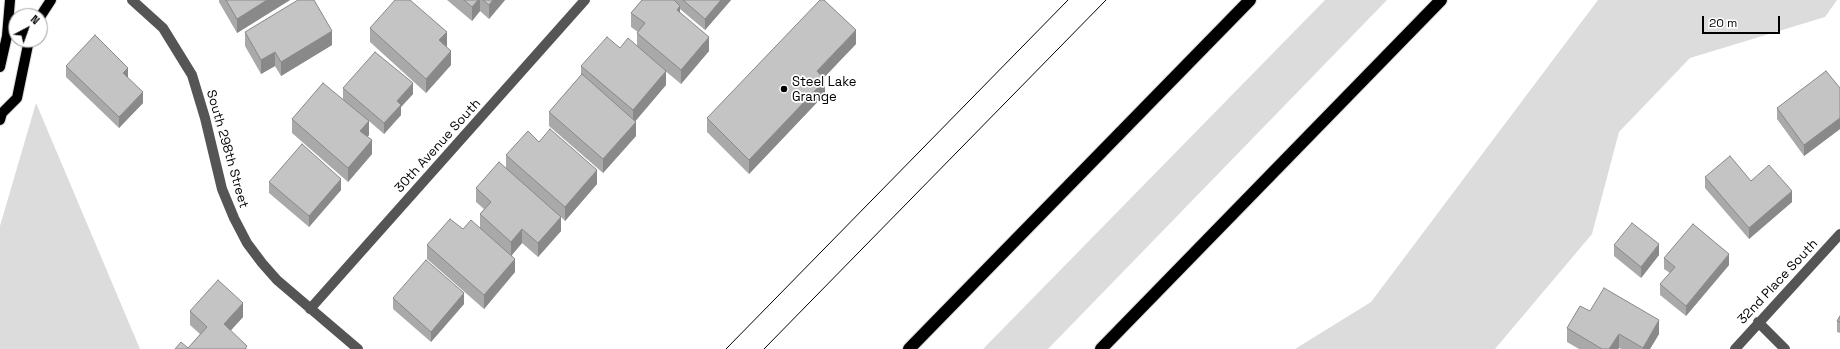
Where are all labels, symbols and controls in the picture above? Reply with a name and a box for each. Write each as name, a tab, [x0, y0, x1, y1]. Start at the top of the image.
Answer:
north arrow	[8, 8, 48, 48]
scale bar	[1704, 8, 1782, 34]
text: N	[28, 12, 43, 27]
text: 20 m	[1709, 15, 1737, 31]
place label: Steel Lake Grange	[792, 74, 857, 105]
marker: Steel Lake Grange	[779, 84, 789, 94]
street label: South 298th Street	[203, 88, 251, 210]
street label: 30th Avenue South	[392, 96, 484, 196]
street label: 32nd Place South	[1735, 236, 1821, 328]

